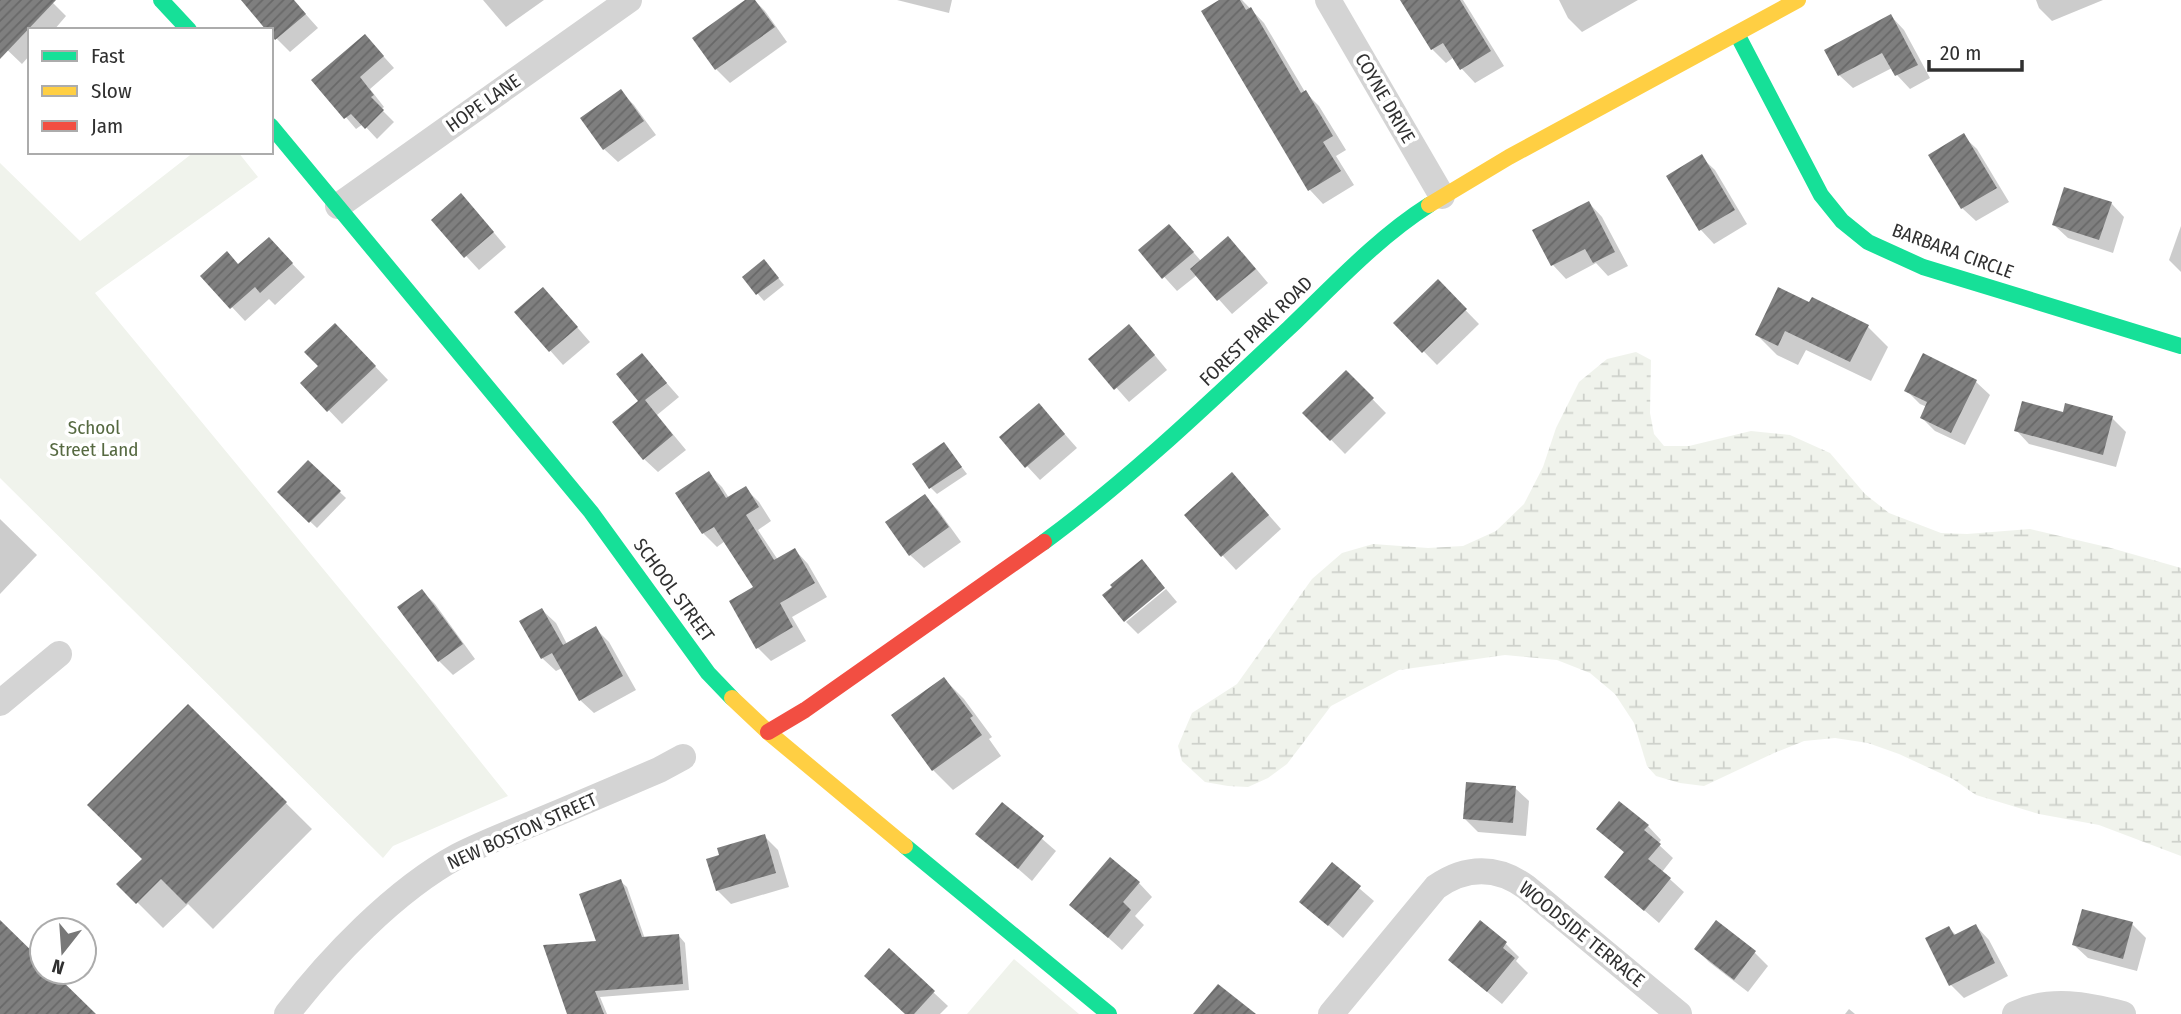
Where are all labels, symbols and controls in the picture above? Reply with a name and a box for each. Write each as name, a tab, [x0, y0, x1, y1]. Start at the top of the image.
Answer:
legend	[28, 28, 273, 154]
scale bar	[1929, 28, 2022, 72]
text: 20 m	[1940, 40, 1981, 66]
text: Fast	[91, 43, 125, 69]
street label: COYNE DRIVE	[1350, 49, 1420, 147]
street label: HOPE LANE	[441, 69, 525, 137]
text: Slow	[91, 78, 132, 104]
text: Jam	[91, 113, 123, 139]
street label: BARBARA CIRCLE	[1889, 218, 2017, 284]
street label: FOREST PARK ROAD	[1195, 271, 1317, 391]
park label: School Street Land	[50, 416, 138, 461]
street label: SCHOOL STREET	[629, 534, 719, 646]
street label: NEW BOSTON STREET	[444, 788, 601, 874]
street label: WOODSIDE TERRACE	[1515, 876, 1649, 992]
north arrow	[28, 916, 98, 986]
text: N	[49, 954, 67, 979]

